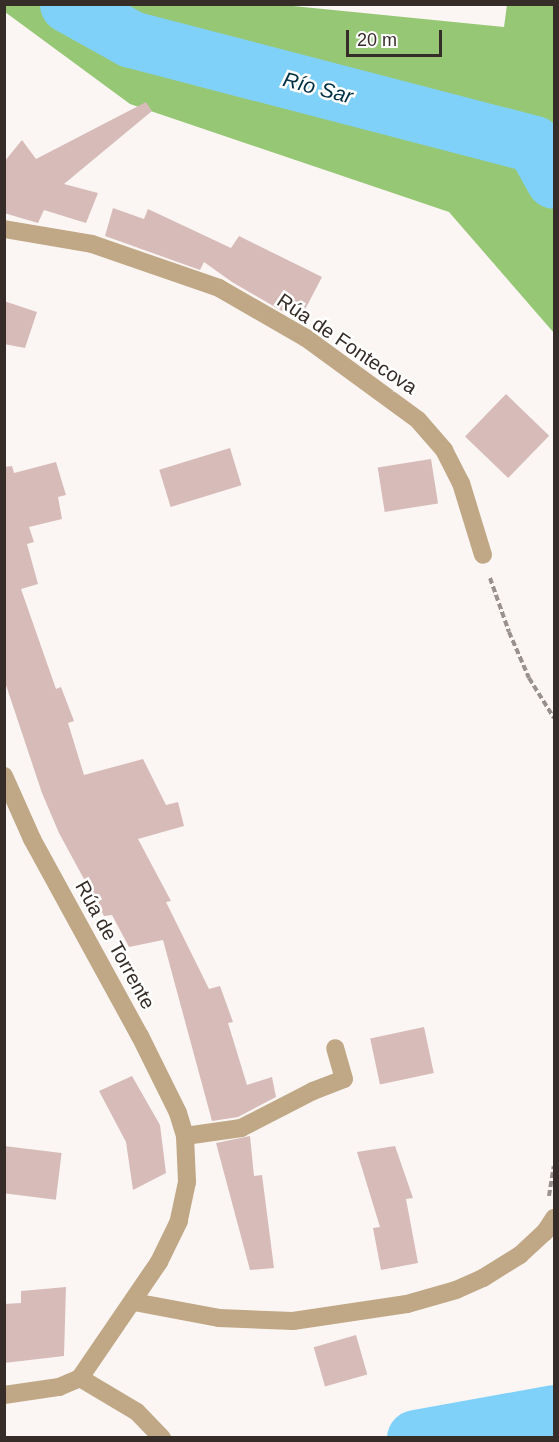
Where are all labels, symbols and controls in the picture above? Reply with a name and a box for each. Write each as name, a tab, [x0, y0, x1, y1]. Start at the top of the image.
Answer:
scale bar	[349, 18, 445, 56]
text: 20 m	[357, 30, 397, 50]
water label: Río Sar	[280, 67, 356, 109]
street label: Rúa de Fontecova	[273, 288, 421, 400]
street label: Rúa de Torrente	[70, 876, 160, 1014]

